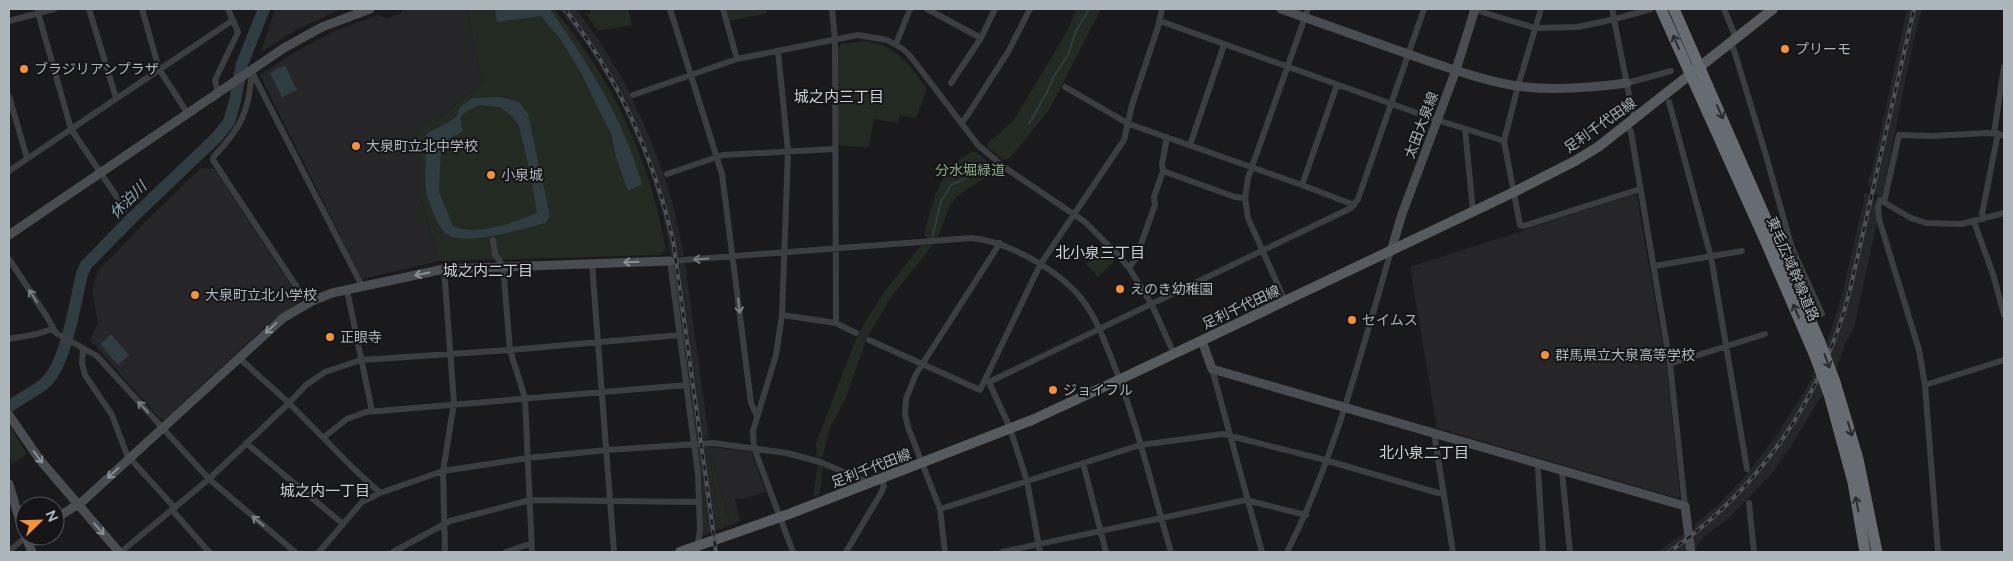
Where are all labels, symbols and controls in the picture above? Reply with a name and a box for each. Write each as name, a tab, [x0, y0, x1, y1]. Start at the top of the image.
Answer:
one-way arrow	[1670, 35, 1680, 50]
place label: プリーモ	[1795, 41, 1851, 57]
marker: プリーモ	[1779, 43, 1791, 55]
place label: ブラジリアンプラザ	[34, 61, 159, 77]
marker: ブラジリアンプラザ	[18, 63, 30, 75]
district label: 城之内三丁目	[794, 88, 884, 106]
street label: 太田大泉線	[1401, 89, 1441, 161]
street label: 足利千代田線	[1561, 94, 1639, 156]
one-way arrow	[1715, 104, 1725, 119]
place label: 大泉町立北中学校	[366, 138, 478, 154]
marker: 大泉町立北中学校	[350, 140, 362, 152]
park label: 分水堀緑道	[935, 162, 1005, 178]
place label: 小泉城	[501, 167, 543, 183]
marker: 小泉城	[485, 169, 497, 181]
water label: 休泊川	[106, 176, 152, 222]
street label: 東毛広域幹線道路	[1764, 214, 1822, 324]
district label: 北小泉三丁目	[1055, 244, 1145, 262]
one-way arrow	[693, 255, 709, 264]
one-way arrow	[623, 258, 639, 267]
district label: 城之内二丁目	[443, 262, 533, 280]
one-way arrow	[414, 269, 430, 279]
place label: えのき幼稚園	[1130, 281, 1214, 297]
street label: 足利千代田線	[1200, 282, 1282, 332]
marker: えのき幼稚園	[1114, 283, 1126, 295]
place label: 大泉町立北小学校	[205, 287, 317, 303]
one-way arrow	[28, 289, 38, 303]
marker: 大泉町立北小学校	[189, 289, 201, 301]
one-way arrow	[734, 297, 744, 313]
one-way arrow	[1790, 304, 1800, 319]
place label: セイムス	[1362, 312, 1418, 328]
marker: セイムス	[1346, 314, 1358, 326]
one-way arrow	[265, 322, 278, 334]
place label: 正眼寺	[340, 329, 382, 345]
marker: 正眼寺	[324, 331, 336, 343]
place label: 群馬県立大泉高等学校	[1555, 347, 1695, 363]
marker: 群馬県立大泉高等学校	[1539, 349, 1551, 361]
one-way arrow	[1823, 353, 1832, 368]
place label: ジョイフル	[1063, 382, 1133, 398]
marker: ジョイフル	[1047, 384, 1059, 396]
one-way arrow	[137, 401, 149, 413]
one-way arrow	[1845, 420, 1855, 436]
district label: 北小泉二丁目	[1379, 444, 1469, 462]
street label: 足利千代田線	[829, 445, 913, 491]
one-way arrow	[32, 451, 43, 464]
one-way arrow	[106, 468, 119, 479]
district label: 城之内一丁目	[280, 482, 370, 500]
north arrow	[15, 496, 65, 546]
one-way arrow	[1852, 497, 1861, 513]
text: N	[43, 508, 61, 524]
one-way arrow	[252, 515, 265, 526]
one-way arrow	[93, 522, 104, 535]

